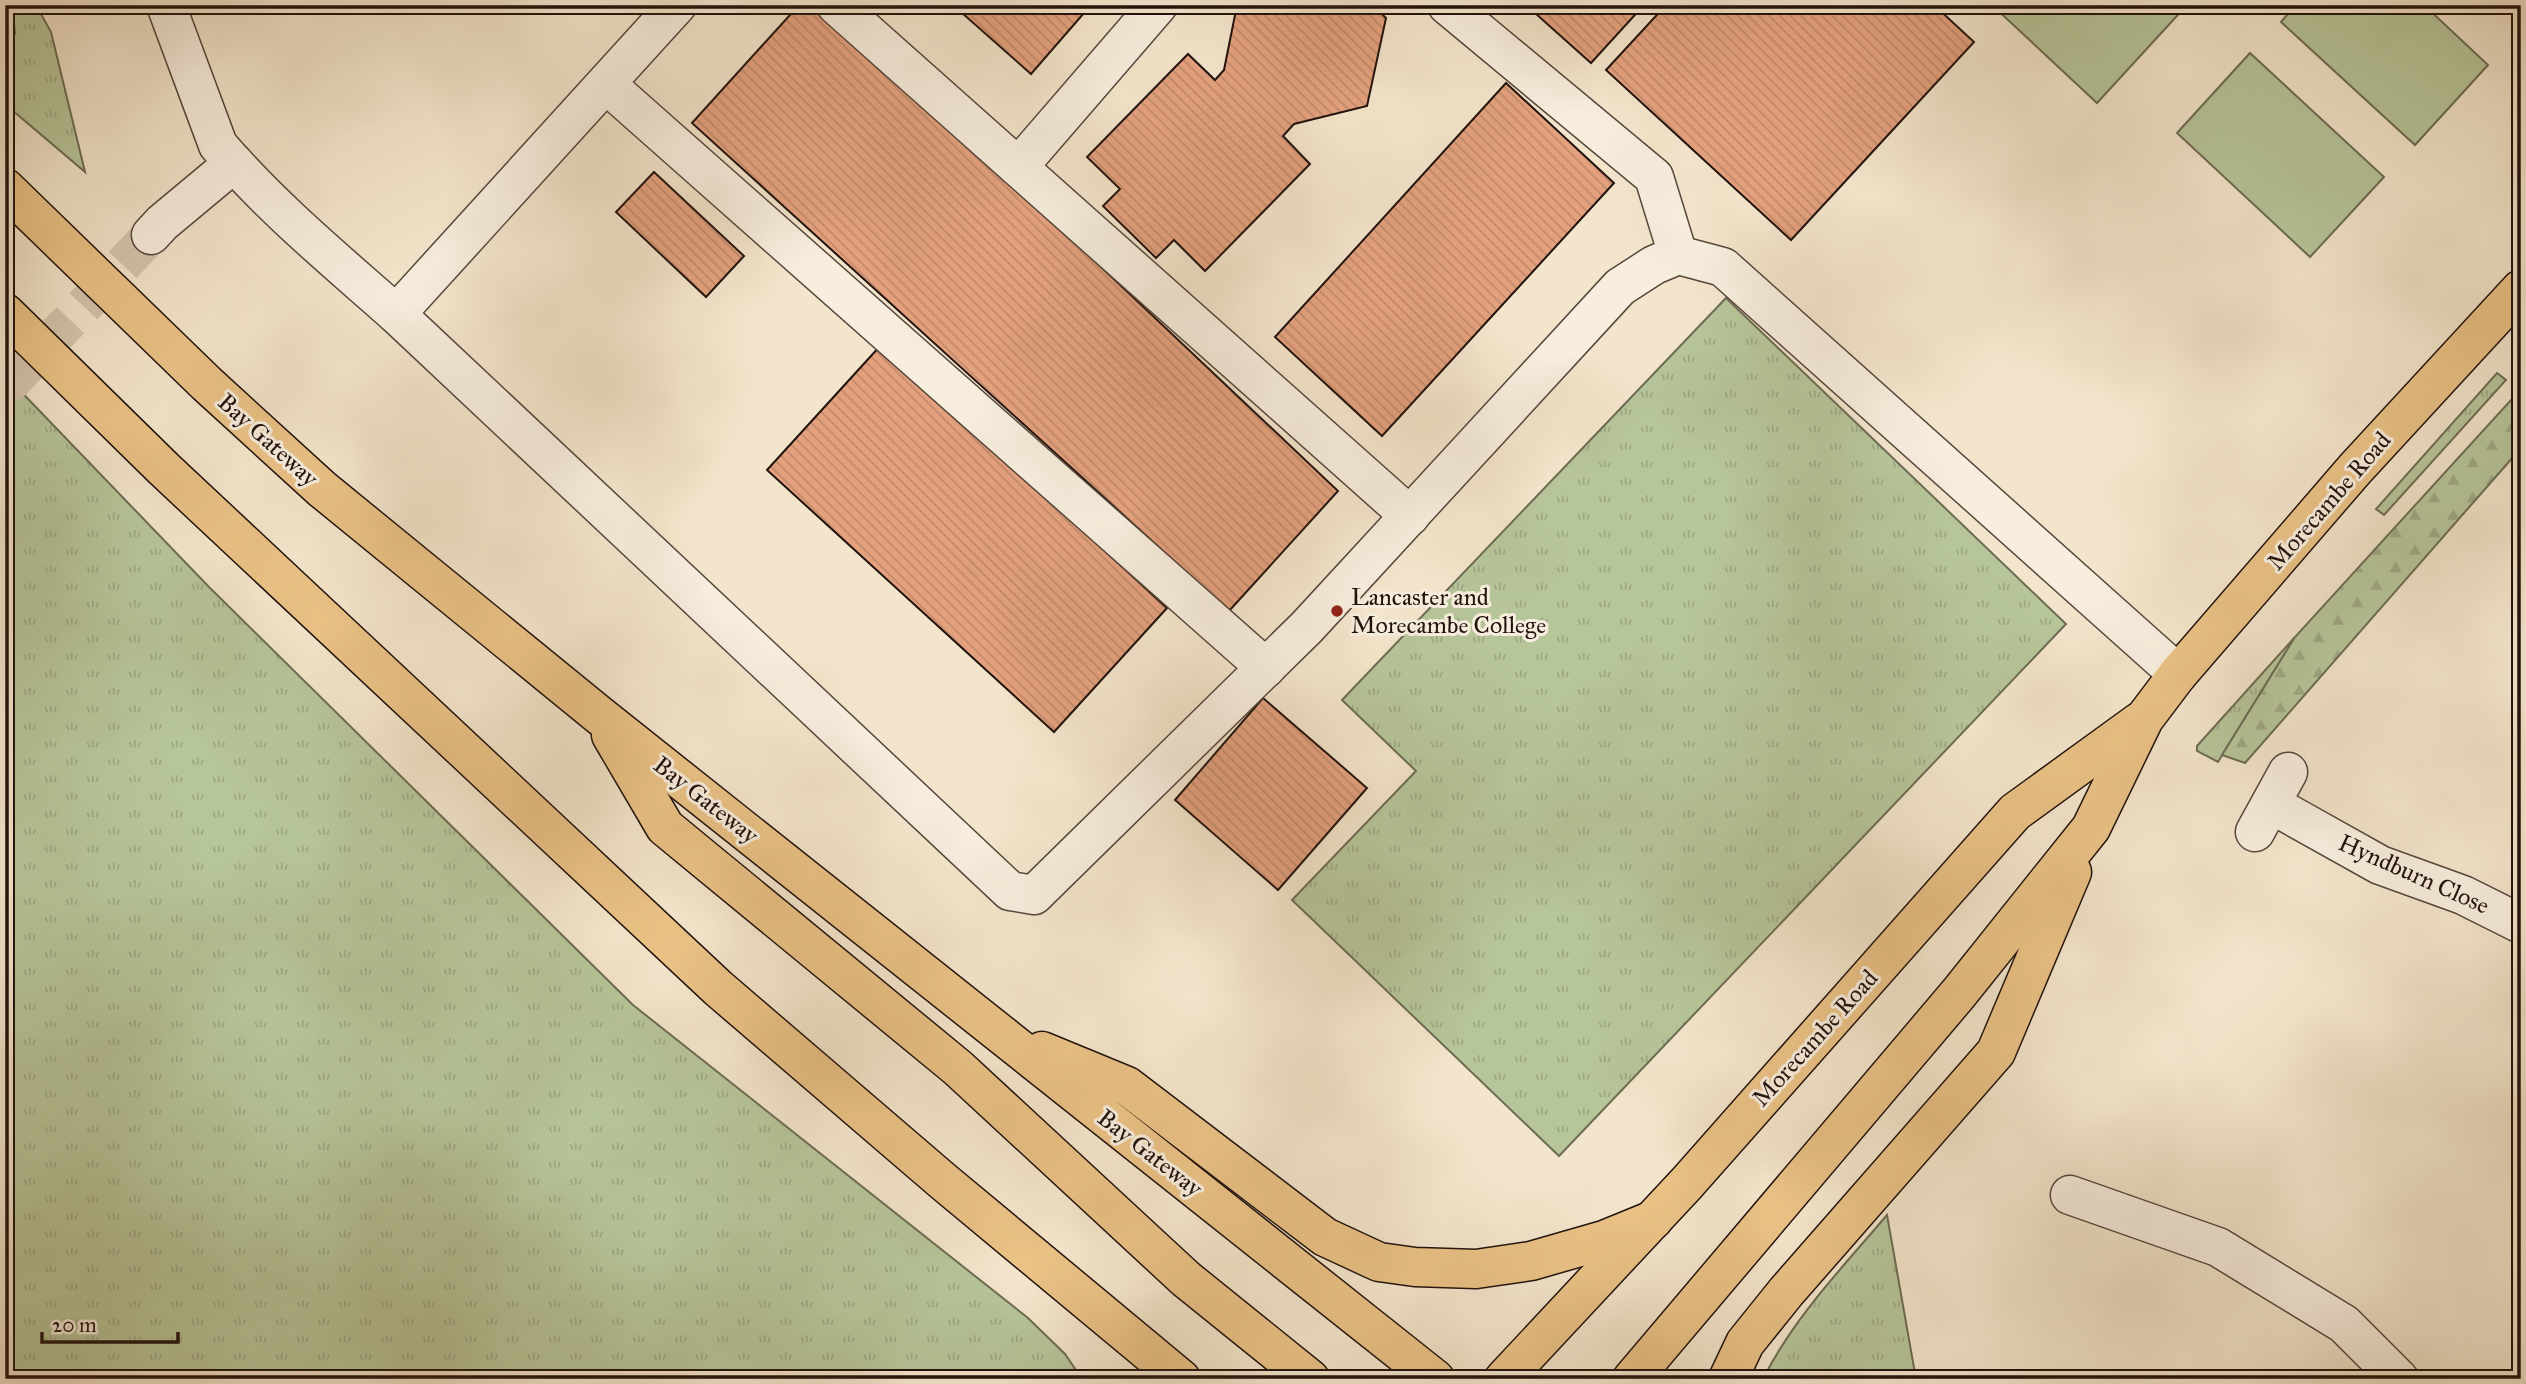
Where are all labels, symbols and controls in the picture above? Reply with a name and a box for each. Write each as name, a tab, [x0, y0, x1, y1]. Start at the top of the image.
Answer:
street label: Bay Gateway	[212, 387, 325, 493]
street label: Morecambe Road	[2261, 426, 2397, 576]
place label: Lancaster and Morecambe College	[1351, 582, 1546, 640]
marker: Lancaster and Morecambe College	[1329, 603, 1345, 619]
street label: Bay Gateway	[648, 750, 765, 851]
street label: Hyndburn Close	[2334, 827, 2494, 921]
street label: Morecambe Road	[1746, 963, 1884, 1113]
street label: Bay Gateway	[1092, 1103, 1209, 1204]
scale bar	[42, 1300, 178, 1344]
text: 20 m	[52, 1312, 97, 1338]

